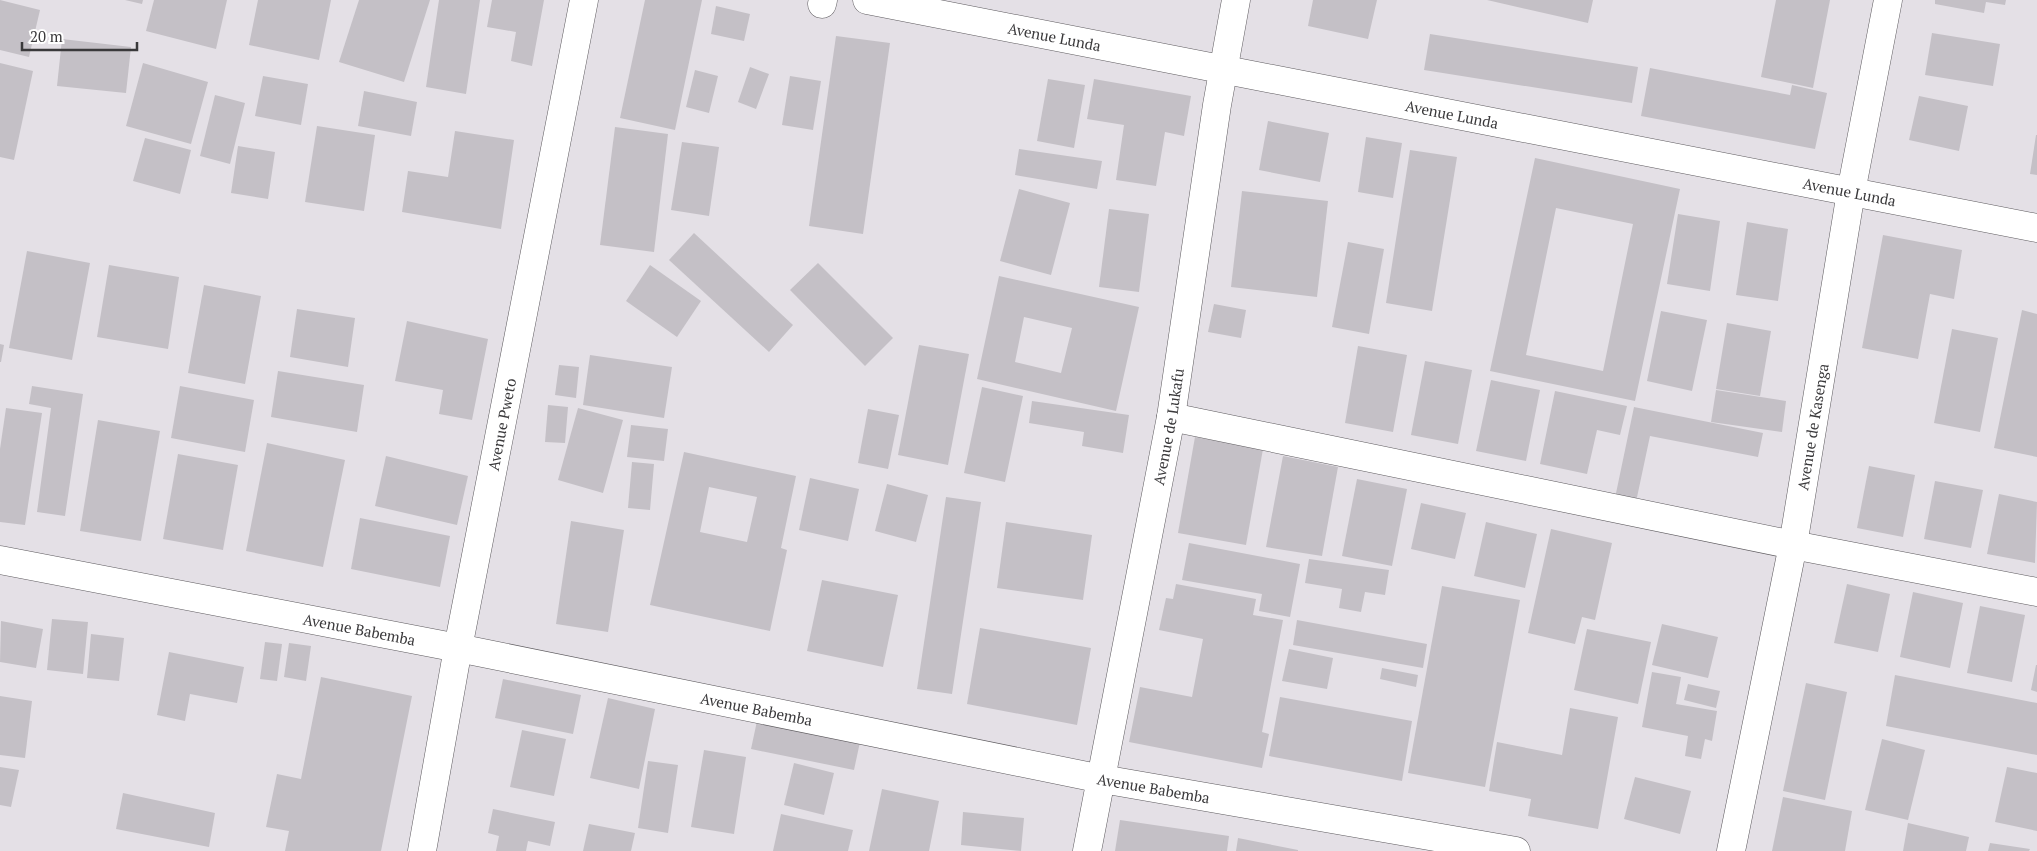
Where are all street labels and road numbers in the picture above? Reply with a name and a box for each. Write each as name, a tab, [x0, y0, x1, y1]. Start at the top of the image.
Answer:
street label: Avenue Lunda	[1006, 18, 1103, 55]
street label: Avenue Lunda	[1404, 95, 1501, 133]
street label: Avenue Lunda	[1801, 173, 1898, 210]
street label: Avenue de Kasenga	[1792, 362, 1833, 492]
street label: Avenue de Lukafu	[1148, 367, 1188, 487]
street label: Avenue Pweto	[483, 376, 520, 472]
street label: Avenue Babemba	[302, 608, 418, 650]
street label: Avenue Babemba	[699, 688, 815, 730]
street label: Avenue Babemba	[1095, 768, 1212, 808]

